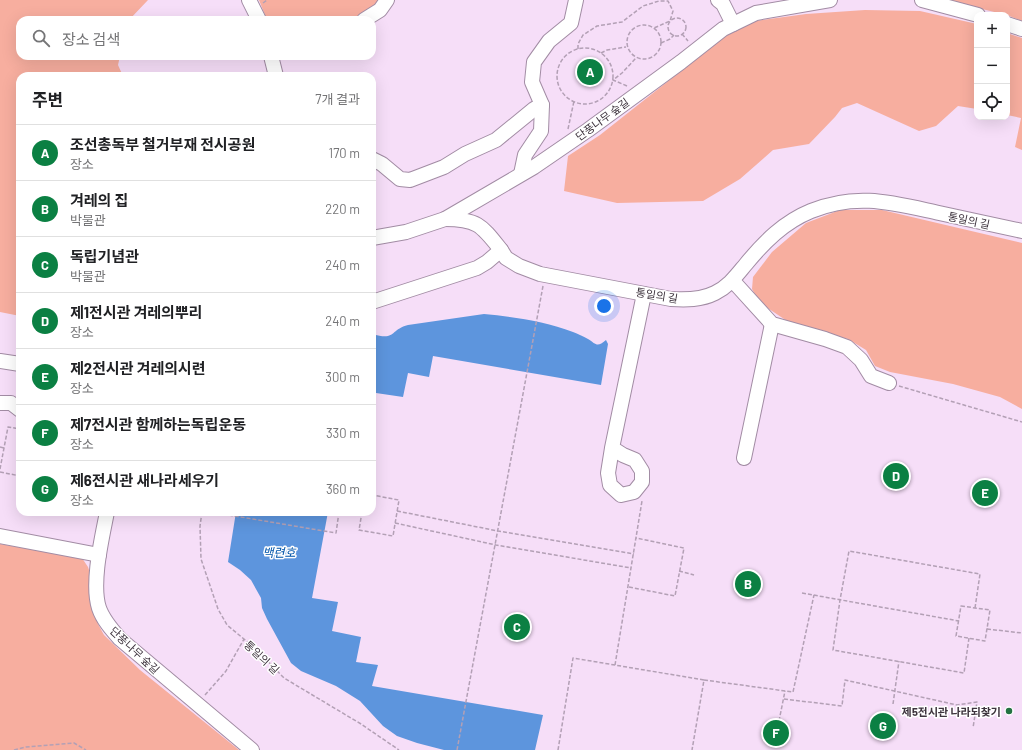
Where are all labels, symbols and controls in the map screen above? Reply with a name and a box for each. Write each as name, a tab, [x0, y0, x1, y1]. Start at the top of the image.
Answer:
map controls	[974, 12, 1010, 120]
button: +	[974, 12, 1010, 48]
search box	[16, 16, 376, 60]
icon: search	[30, 27, 52, 49]
text: 장소 검색	[62, 30, 120, 48]
button: −	[974, 48, 1010, 84]
pin: A	[577, 57, 603, 87]
button: locate	[974, 84, 1010, 120]
text: 주변	[32, 89, 63, 109]
text: 7개 결과	[315, 91, 360, 107]
street label: 단풍나무 숲길	[573, 95, 631, 143]
text: 조선총독부 철거부재 전시공원	[70, 135, 255, 153]
text: A	[41, 145, 49, 161]
text: 170 m	[329, 145, 360, 161]
text: 장소	[70, 156, 94, 172]
text: 겨레의 집	[70, 191, 128, 209]
text: B	[41, 201, 49, 217]
text: 220 m	[325, 201, 360, 217]
street label: 통일의 길	[947, 209, 991, 231]
text: 박물관	[70, 212, 106, 228]
text: 독립기념관	[70, 247, 139, 265]
text: C	[41, 257, 49, 273]
text: 240 m	[325, 257, 360, 273]
text: 박물관	[70, 268, 106, 284]
street label: 통일의 길	[635, 285, 679, 305]
your location	[594, 296, 614, 316]
text: 제1전시관 겨레의뿌리	[70, 303, 203, 321]
text: D	[41, 313, 49, 329]
text: 240 m	[325, 313, 360, 329]
text: 장소	[70, 324, 94, 340]
text: 제2전시관 겨레의시련	[70, 359, 206, 377]
text: E	[41, 369, 49, 385]
text: 300 m	[325, 369, 360, 385]
text: 장소	[70, 380, 94, 396]
text: 제7전시관 함께하는독립운동	[70, 415, 246, 433]
text: F	[41, 425, 49, 441]
text: 330 m	[326, 425, 360, 441]
text: 장소	[70, 436, 94, 452]
pin: D	[883, 461, 909, 491]
text: 제6전시관 새나라세우기	[70, 471, 219, 489]
pin: E	[972, 478, 998, 508]
text: G	[41, 481, 49, 497]
text: 360 m	[326, 481, 360, 497]
text: 장소	[70, 492, 94, 508]
water label: 백련호	[262, 545, 297, 559]
pin: B	[735, 569, 761, 599]
pin: C	[504, 612, 530, 642]
street label: 단풍나무 숲길	[108, 624, 162, 676]
street label: 통일의 길	[242, 638, 282, 676]
place label: 제5전시관 나라되찾기	[902, 705, 1001, 718]
marker: 제5전시관 나라되찾기	[1004, 706, 1014, 716]
pin: G	[870, 711, 896, 741]
pin: F	[763, 718, 789, 748]

